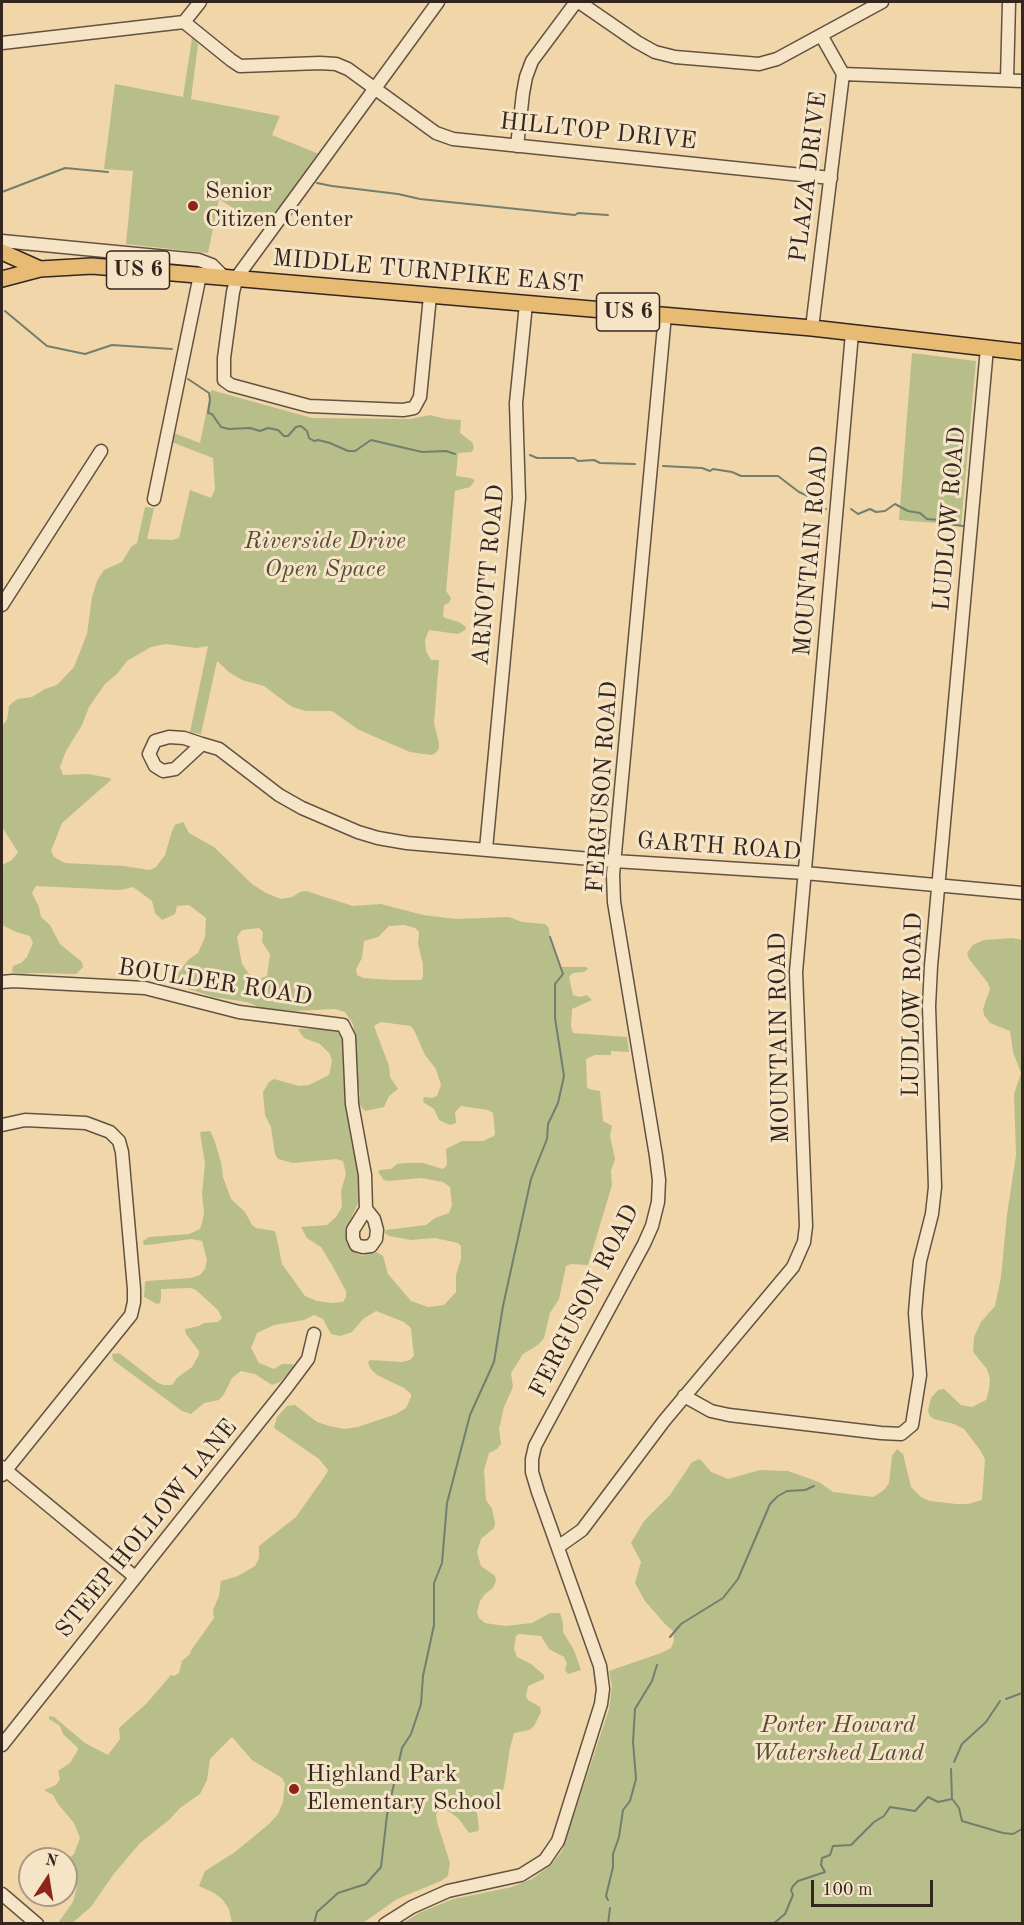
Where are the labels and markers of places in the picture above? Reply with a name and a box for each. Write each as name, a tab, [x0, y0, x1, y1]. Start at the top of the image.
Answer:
place label: Senior Citizen Center	[205, 178, 353, 234]
marker: Senior Citizen Center	[186, 199, 200, 213]
place label: Highland Park Elementary School	[306, 1761, 501, 1817]
marker: Highland Park Elementary School	[287, 1782, 301, 1796]

